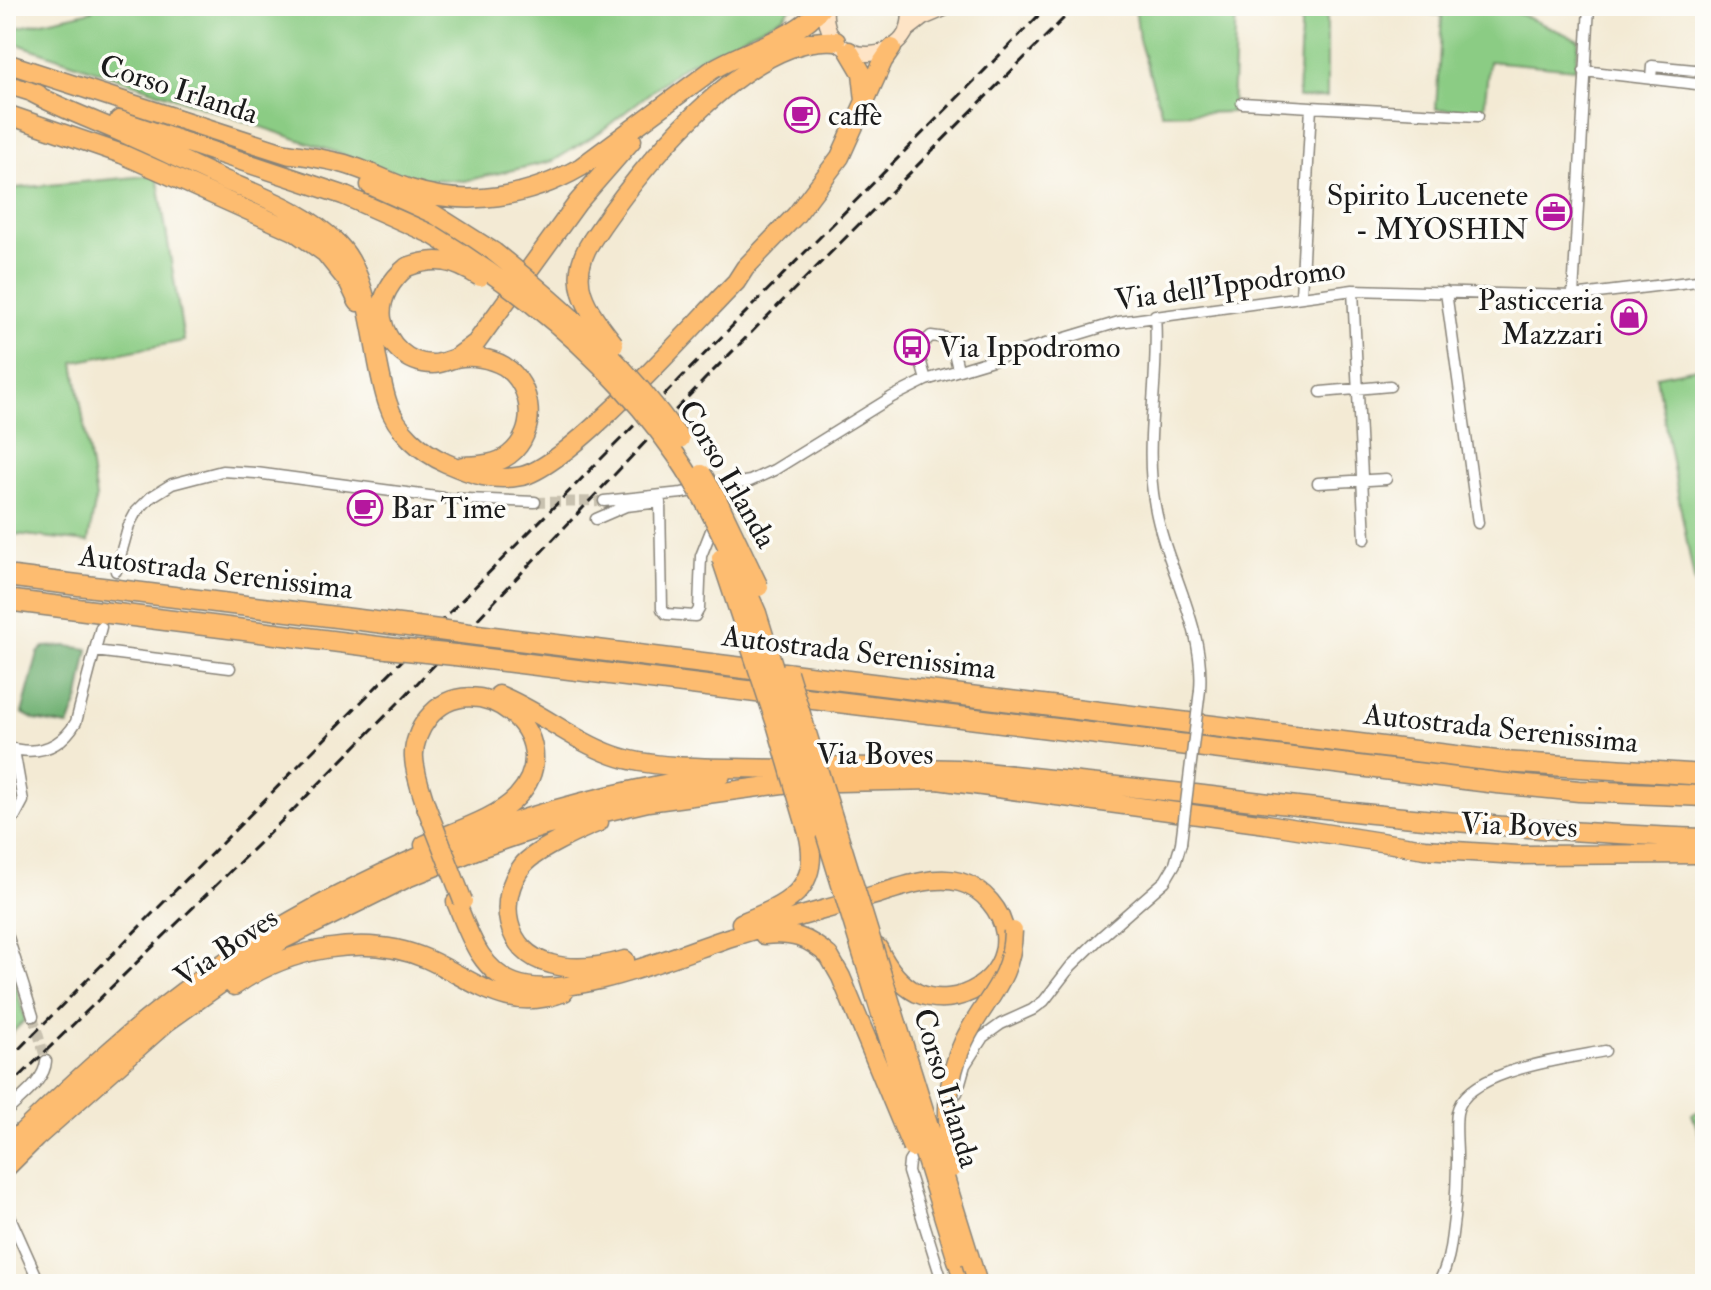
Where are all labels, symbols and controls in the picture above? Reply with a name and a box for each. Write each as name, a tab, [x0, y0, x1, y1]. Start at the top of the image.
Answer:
street label: Corso Irlanda	[95, 46, 263, 133]
cafe icon: caffè	[783, 96, 821, 134]
place label: caffè	[828, 97, 882, 134]
place label: Spirito Lucenete - MYOSHIN	[1327, 177, 1528, 248]
office icon: Spirito Lucenete - MYOSHIN	[1535, 193, 1573, 231]
street label: Via dell'Ippodromo	[1112, 250, 1348, 319]
place label: Pasticceria Mazzari	[1478, 282, 1604, 353]
shop icon: Pasticceria Mazzari	[1610, 298, 1648, 336]
bus stop icon: Via Ippodromo	[893, 328, 931, 366]
place label: Via Ippodromo	[938, 329, 1120, 366]
street label: Corso Irlanda	[670, 394, 785, 555]
cafe icon: Bar Time	[346, 489, 384, 527]
place label: Bar Time	[391, 490, 506, 527]
street label: Autostrada Serenissima	[76, 537, 356, 608]
street label: Autostrada Serenissima	[719, 617, 999, 688]
street label: Autostrada Serenissima	[1361, 696, 1641, 761]
street label: Via Boves	[816, 736, 934, 773]
street label: Via Boves	[1460, 805, 1578, 846]
street label: Via Boves	[167, 899, 285, 995]
street label: Corso Irlanda	[905, 1004, 988, 1173]

